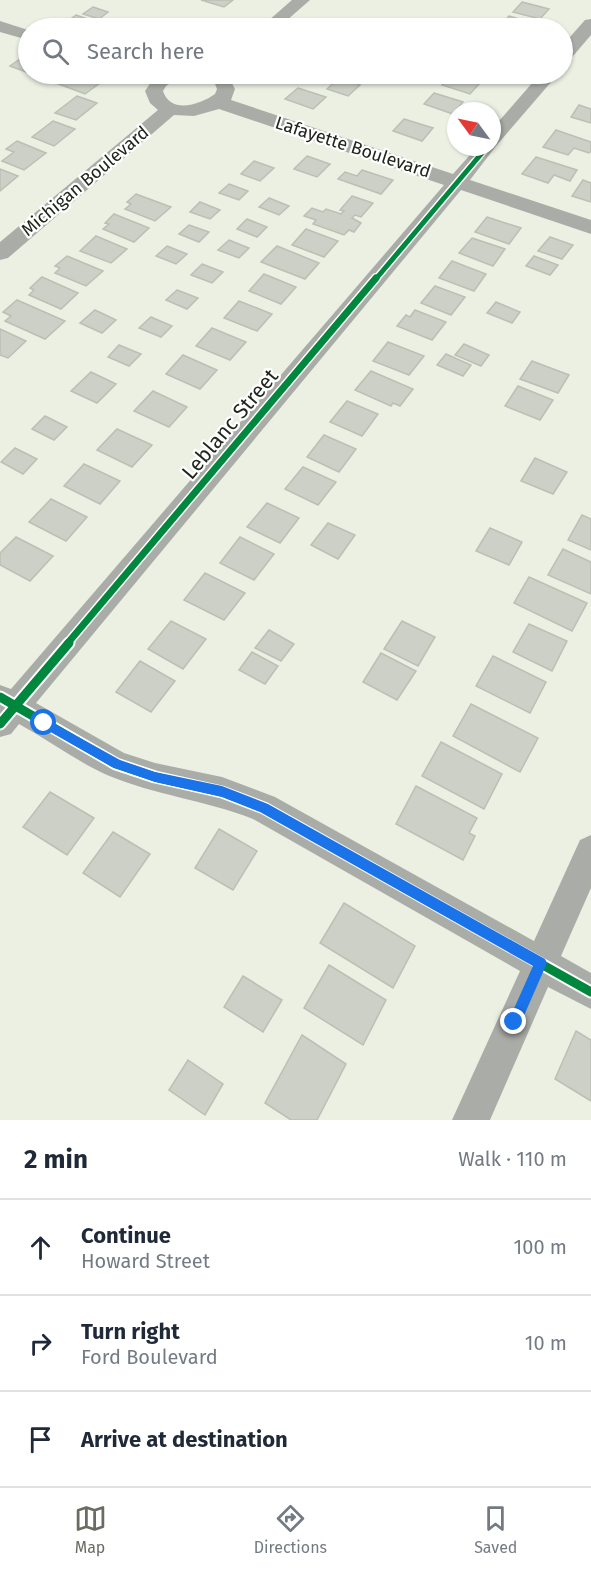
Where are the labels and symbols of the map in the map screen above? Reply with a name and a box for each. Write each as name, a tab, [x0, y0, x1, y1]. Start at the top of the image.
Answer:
north arrow	[447, 102, 501, 156]
street label: Lafayette Boulevard	[273, 112, 433, 182]
street label: Michigan Boulevard	[17, 121, 153, 241]
street label: Leblanc Street	[176, 363, 284, 485]
route start	[30, 709, 56, 735]
route end	[500, 1008, 526, 1034]

